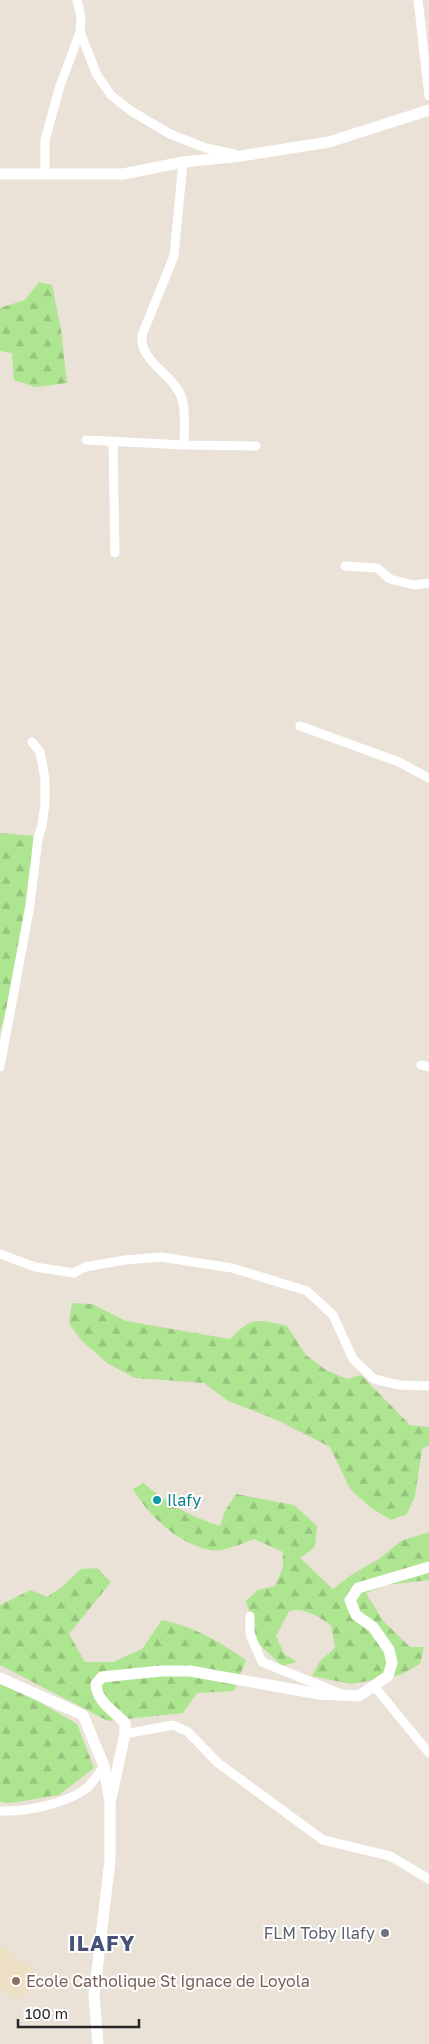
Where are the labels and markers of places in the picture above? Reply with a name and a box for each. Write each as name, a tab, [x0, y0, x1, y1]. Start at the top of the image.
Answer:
place label: Ilafy	[167, 1490, 201, 1510]
marker: Ilafy	[151, 1494, 163, 1506]
place label: FLM Toby Ilafy	[264, 1923, 375, 1943]
marker: FLM Toby Ilafy	[379, 1927, 391, 1939]
place label: Ecole Catholique St Ignace de Loyola	[26, 1971, 310, 1991]
marker: Ecole Catholique St Ignace de Loyola	[10, 1975, 22, 1987]

